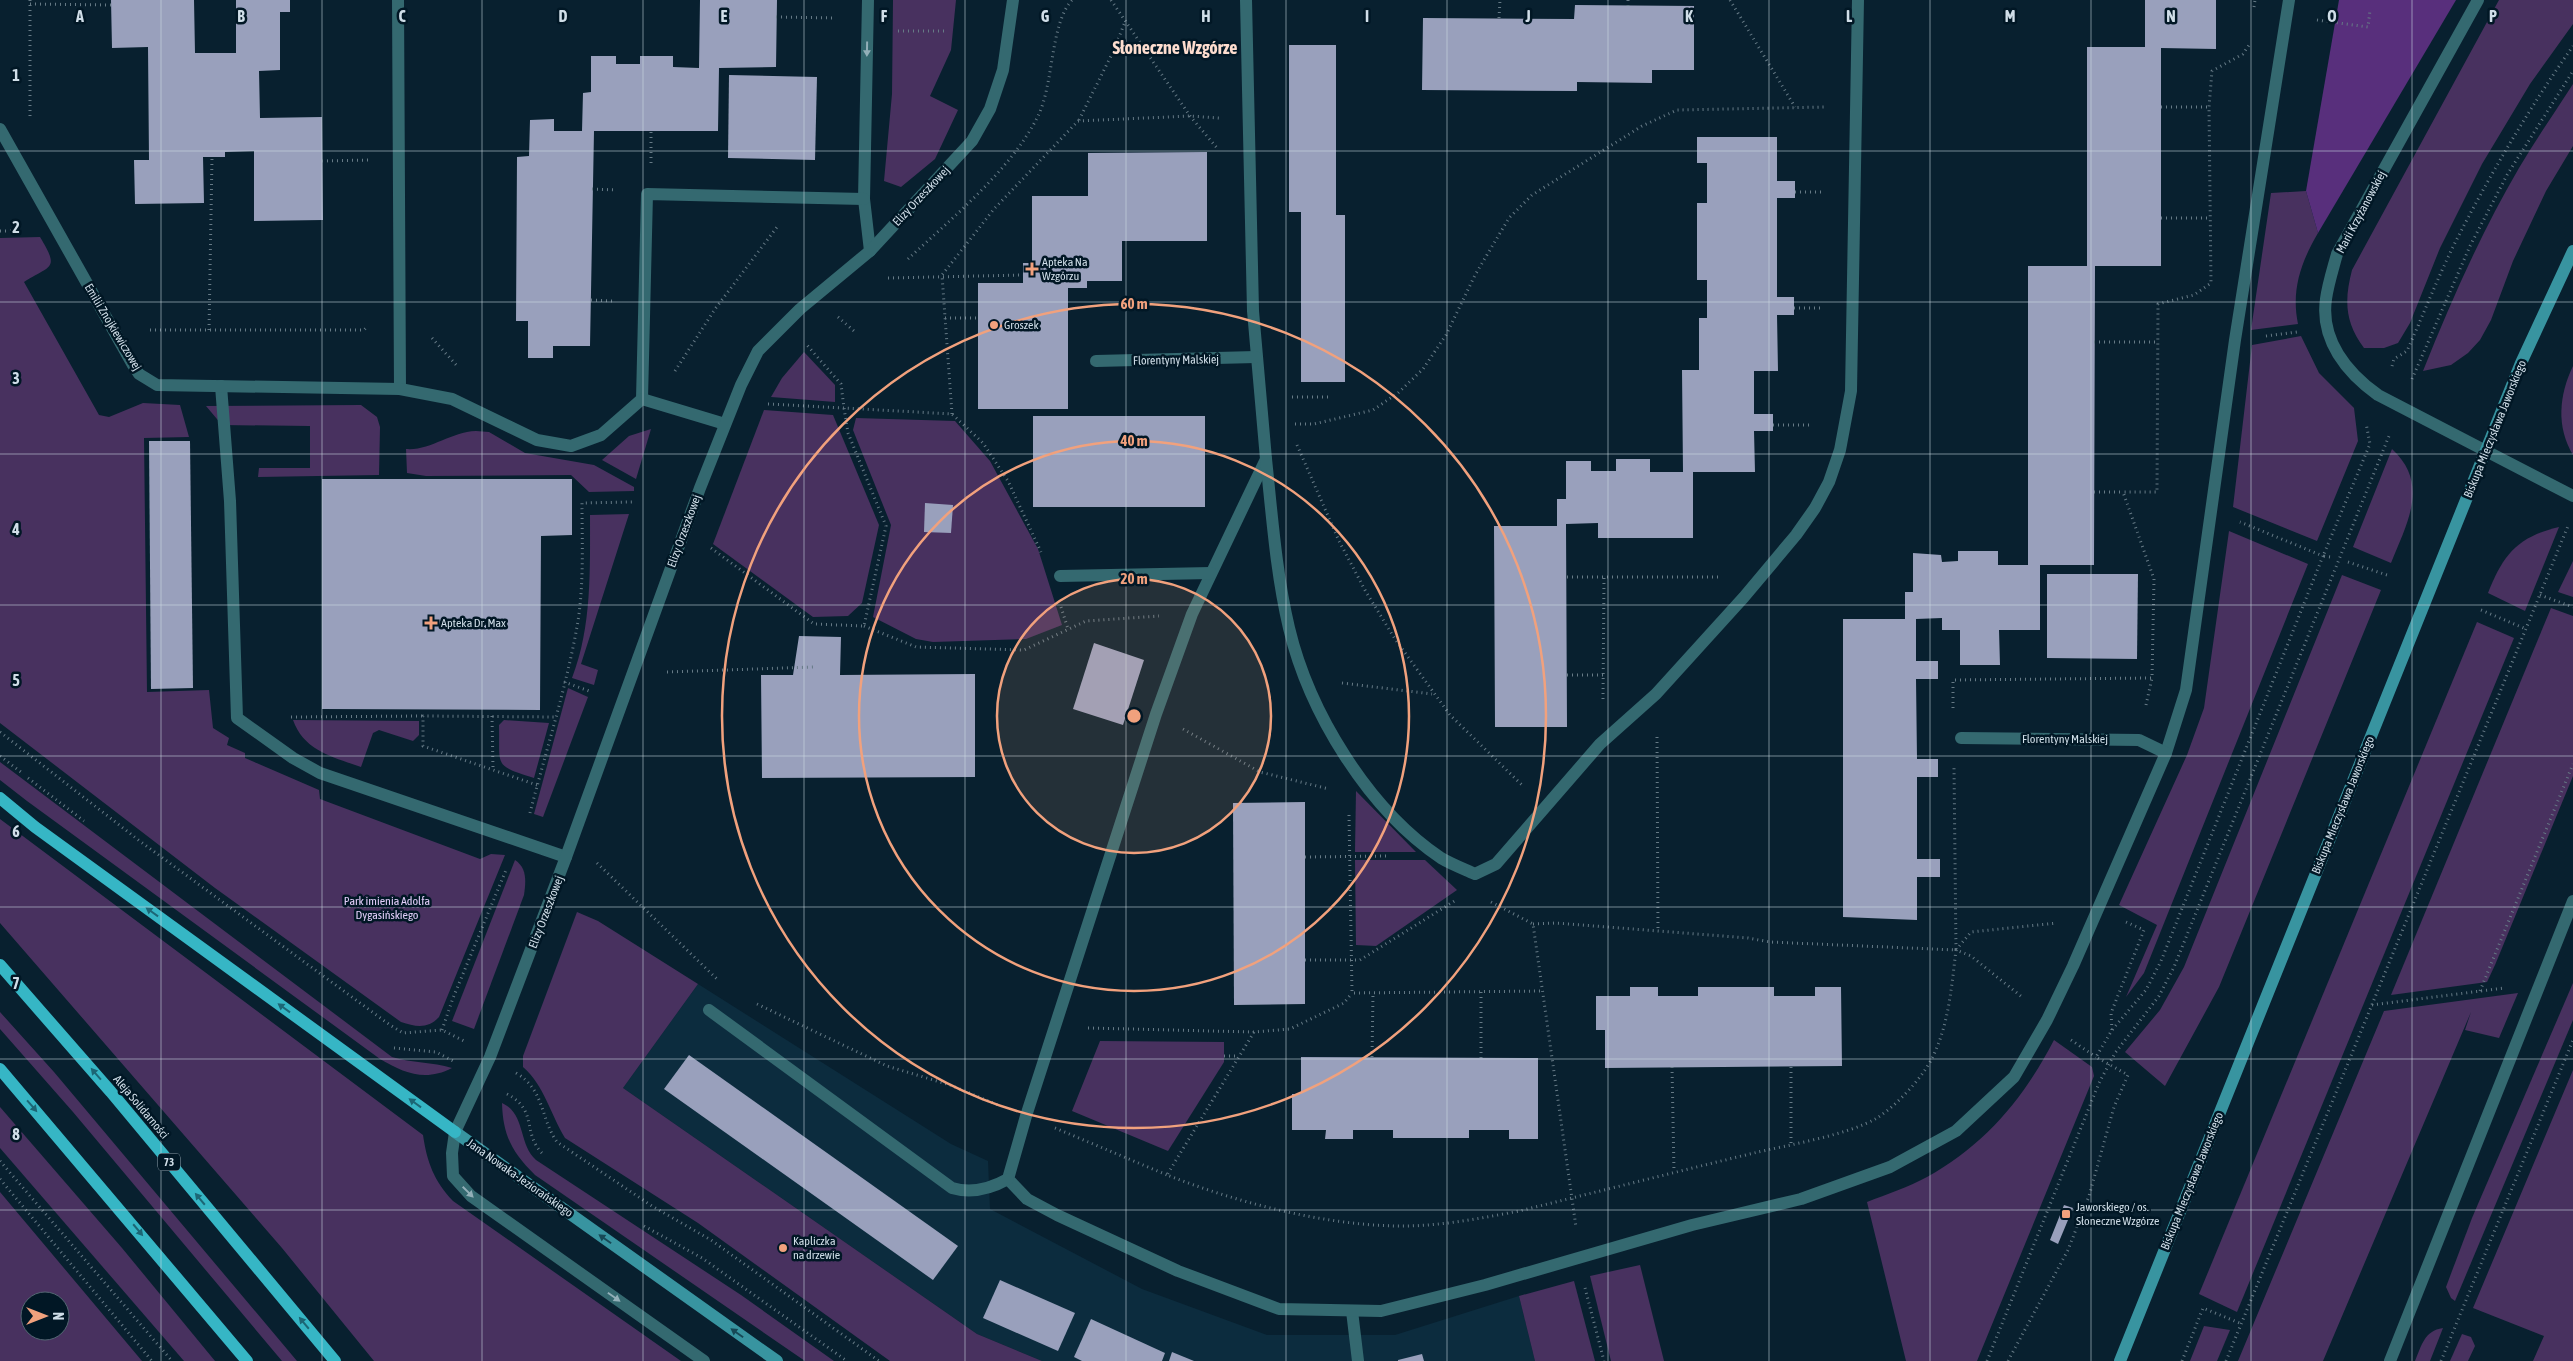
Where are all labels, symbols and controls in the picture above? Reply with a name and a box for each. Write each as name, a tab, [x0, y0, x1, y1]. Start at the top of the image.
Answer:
text: A	[75, 7, 84, 25]
text: B	[237, 7, 245, 25]
text: C	[398, 7, 406, 25]
text: D	[559, 7, 568, 25]
text: E	[721, 7, 728, 25]
text: F	[881, 7, 888, 25]
text: G	[1041, 7, 1050, 25]
text: H	[1201, 7, 1211, 25]
text: I	[1365, 7, 1369, 25]
text: J	[1524, 7, 1531, 25]
text: K	[1685, 7, 1693, 25]
text: L	[1846, 7, 1853, 25]
text: M	[2005, 7, 2015, 25]
text: N	[2166, 7, 2176, 25]
text: O	[2327, 7, 2337, 25]
text: P	[2489, 7, 2497, 25]
district label: Słoneczne Wzgórze	[1112, 37, 1238, 58]
one-way arrow	[863, 41, 871, 57]
text: 1	[12, 66, 20, 84]
street label: Elizy Orzeszkowej	[890, 163, 952, 229]
street label: Marii Krzyżanowskiej	[2333, 168, 2389, 256]
text: 2	[12, 218, 20, 236]
place label: Apteka Na Wzgórzu	[1042, 255, 1088, 283]
marker: Apteka Na Wzgórzu	[1026, 263, 1038, 275]
street label: Emilii Znojkiewiczowej	[82, 281, 144, 373]
text: 60 m	[1121, 295, 1148, 312]
place label: Groszek	[1004, 318, 1039, 332]
marker: Groszek	[988, 319, 1000, 331]
street label: Florentyny Malskiej	[1133, 352, 1219, 368]
street label: Biskupa Mieczysława Jaworskiego	[2461, 358, 2529, 500]
text: 3	[12, 369, 20, 387]
text: 40 m	[1120, 432, 1148, 449]
street label: Elizy Orzeszkowej	[664, 493, 704, 569]
text: 4	[11, 520, 20, 538]
text: 20 m	[1121, 570, 1148, 587]
place label: Apteka Dr. Max	[441, 616, 506, 630]
marker: Apteka Dr. Max	[425, 617, 437, 629]
text: 5	[12, 671, 20, 689]
centre of rings	[1125, 707, 1143, 725]
street label: Florentyny Malskiej	[2022, 732, 2108, 746]
street label: Biskupa Mieczysława Jaworskiego	[2309, 734, 2377, 876]
text: 6	[12, 822, 20, 840]
street label: Elizy Orzeszkowej	[526, 874, 566, 950]
park label: Park imienia Adolfa Dygasińskiego	[344, 894, 430, 922]
one-way arrow	[146, 907, 159, 917]
text: 7	[12, 974, 20, 992]
one-way arrow	[277, 1003, 291, 1013]
one-way arrow	[90, 1068, 101, 1081]
street label: Aleja Solidarności	[110, 1072, 172, 1142]
one-way arrow	[409, 1098, 422, 1109]
one-way arrow	[26, 1100, 37, 1113]
street label: Biskupa Mieczysława Jaworskiego	[2158, 1110, 2226, 1252]
text: 8	[12, 1125, 20, 1143]
street label: Jana Nowaka-Jeziorańskiego	[464, 1136, 576, 1220]
road number: 73	[158, 1154, 180, 1170]
one-way arrow	[462, 1186, 474, 1198]
one-way arrow	[195, 1192, 206, 1205]
place label: Jaworskiego / os. Słoneczne Wzgórze	[2076, 1200, 2159, 1228]
marker: Jaworskiego / os. Słoneczne Wzgórze	[2060, 1208, 2072, 1220]
one-way arrow	[132, 1223, 143, 1236]
one-way arrow	[598, 1234, 611, 1244]
place label: Kapliczka na drzewie	[793, 1234, 840, 1262]
marker: Kapliczka na drzewie	[777, 1242, 789, 1254]
north arrow	[20, 1291, 70, 1341]
one-way arrow	[607, 1292, 621, 1302]
text: N	[50, 1312, 66, 1320]
one-way arrow	[299, 1317, 310, 1330]
one-way arrow	[730, 1328, 744, 1338]

